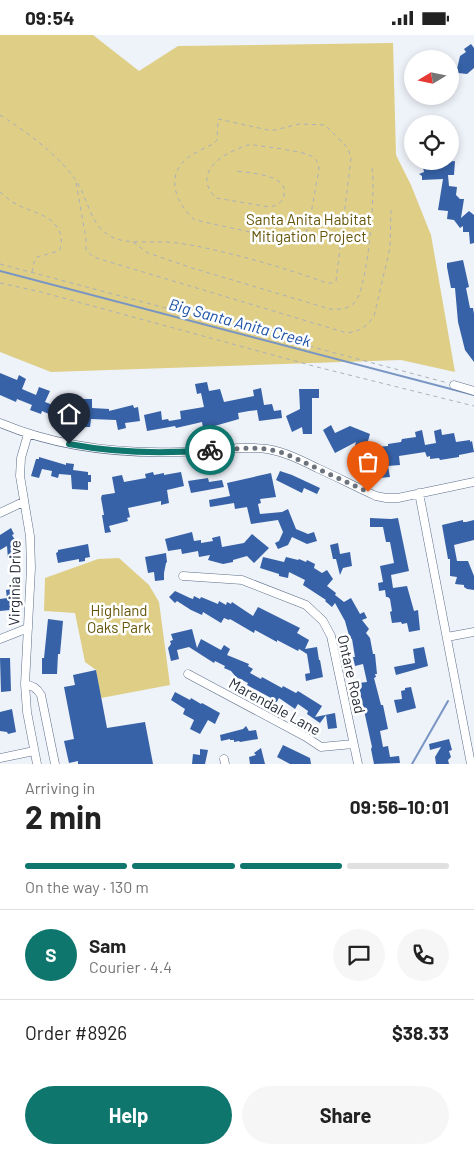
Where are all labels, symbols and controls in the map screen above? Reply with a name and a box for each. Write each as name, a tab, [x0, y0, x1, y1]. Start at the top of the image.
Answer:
text: 09:54	[25, 6, 75, 29]
north arrow	[404, 50, 459, 105]
map controls	[404, 50, 459, 170]
button: locate	[404, 115, 459, 170]
park label: Santa Anita Habitat Mitigation Project	[246, 210, 372, 245]
water label: Big Santa Anita Creek	[167, 294, 313, 350]
pin	[48, 393, 90, 444]
icon: home	[55, 400, 83, 428]
courier	[185, 425, 235, 475]
icon: bike	[196, 436, 224, 464]
pin	[347, 441, 389, 492]
icon: bag	[354, 448, 382, 476]
street label: Virginia Drive	[4, 540, 24, 626]
park label: Highland Oaks Park	[87, 601, 151, 636]
street label: Ontare Road	[334, 633, 370, 715]
street label: Marendale Lane	[226, 673, 324, 739]
text: Arriving in	[25, 778, 95, 797]
text: 09:56–10:01	[350, 795, 449, 818]
text: 2 min	[25, 797, 102, 835]
text: On the way · 130 m	[25, 877, 149, 896]
button: chat	[333, 929, 385, 981]
button: phone	[397, 929, 449, 981]
text: Sam	[89, 934, 126, 957]
text: S	[45, 943, 57, 966]
text: Courier · 4.4	[89, 957, 172, 976]
text: Order #8926	[25, 1021, 127, 1044]
text: $38.33	[392, 1021, 449, 1044]
button: Help	[25, 1086, 232, 1144]
button: Share	[242, 1086, 449, 1144]

